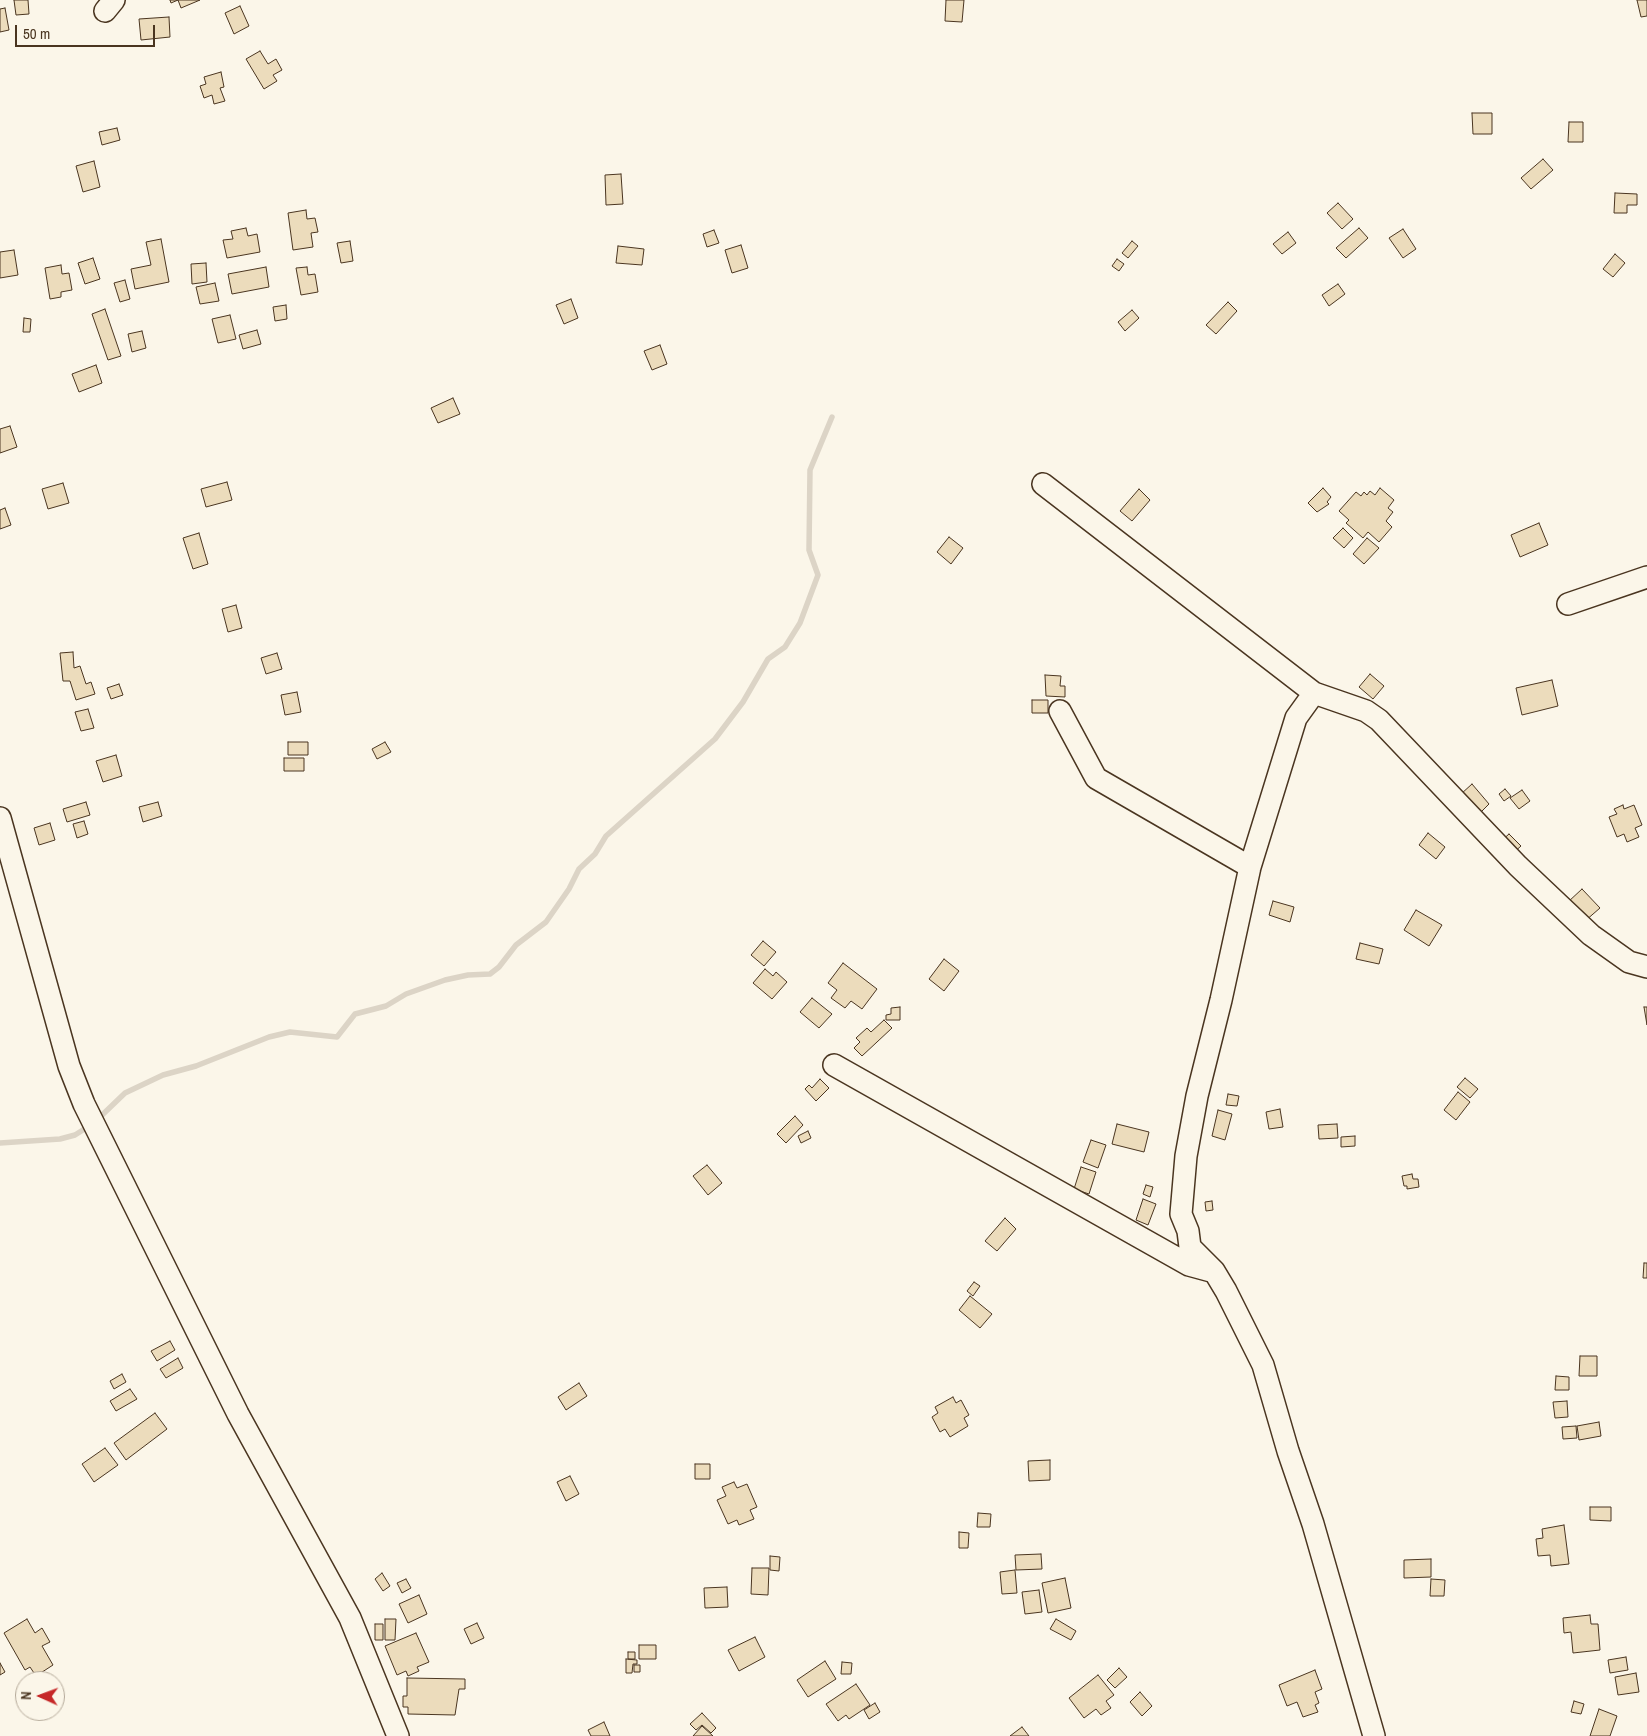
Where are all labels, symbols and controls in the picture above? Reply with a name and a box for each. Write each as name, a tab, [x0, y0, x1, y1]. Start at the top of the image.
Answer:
scale bar	[18, 15, 158, 47]
text: 50 m	[23, 23, 50, 44]
north arrow	[15, 1671, 65, 1721]
text: N	[17, 1691, 35, 1700]

